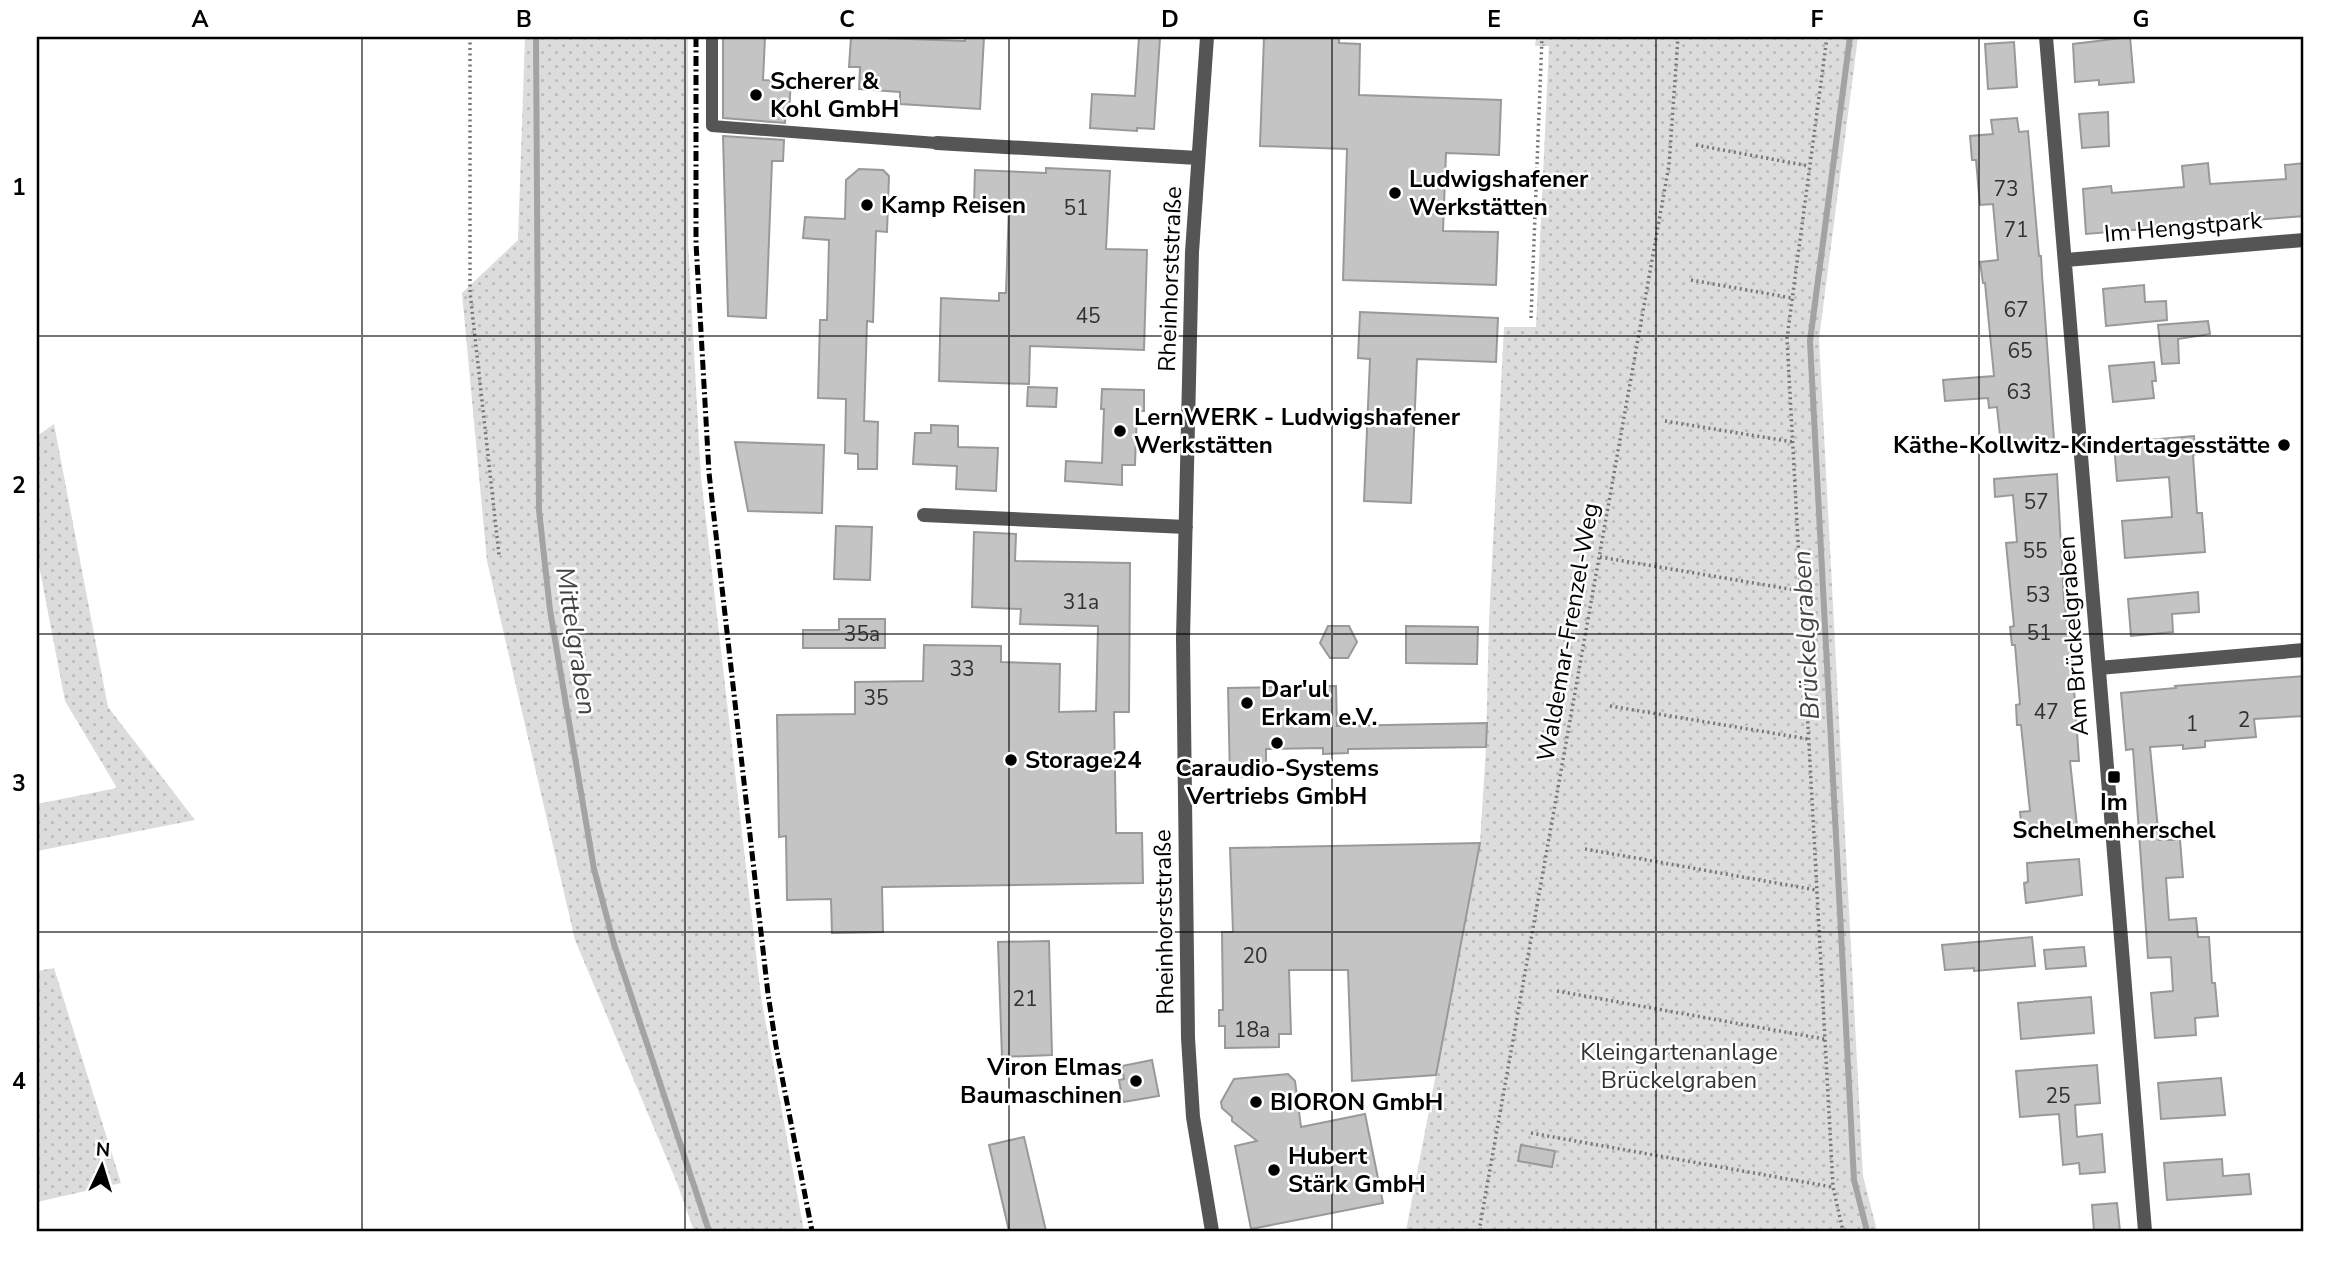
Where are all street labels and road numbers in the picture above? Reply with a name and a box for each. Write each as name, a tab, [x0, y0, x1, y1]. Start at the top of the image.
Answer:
street label: Rheinhorststraße	[1151, 186, 1189, 372]
street label: Im Hengstpark	[2103, 204, 2264, 250]
street label: Waldemar-Frenzel-Weg	[1529, 500, 1607, 764]
street label: Am Brückelgraben	[2050, 535, 2096, 737]
street label: Rheinhorststraße	[1146, 829, 1182, 1015]

